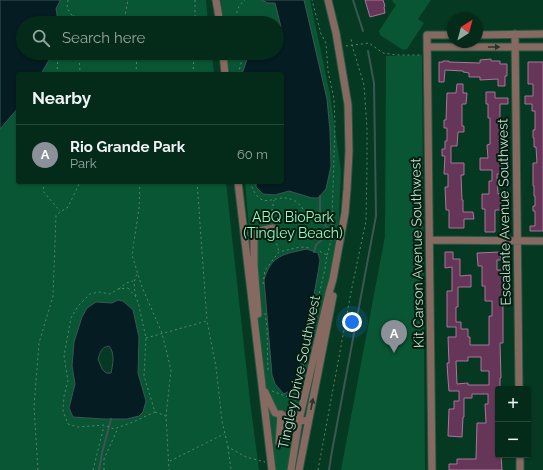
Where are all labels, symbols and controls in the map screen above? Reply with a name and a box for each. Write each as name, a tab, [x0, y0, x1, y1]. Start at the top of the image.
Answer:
north arrow	[447, 12, 483, 48]
search box	[16, 16, 284, 60]
icon: search	[30, 27, 52, 49]
text: Search here	[62, 29, 145, 47]
one-way arrow	[488, 44, 501, 50]
text: Nearby	[32, 88, 91, 108]
street label: Escalante Avenue Southwest	[494, 118, 514, 306]
text: Rio Grande Park	[70, 138, 185, 156]
text: A	[41, 147, 49, 162]
text: 60 m	[237, 147, 268, 162]
text: Park	[70, 156, 97, 171]
street label: Kit Carson Avenue Southwest	[407, 157, 427, 348]
park label: ABQ BioPark (Tingley Beach)	[243, 209, 343, 241]
street label: Tingley Drive Southwest	[275, 293, 323, 450]
your location	[342, 312, 362, 332]
pin: A	[381, 320, 407, 353]
map controls	[495, 386, 531, 458]
button: +	[495, 386, 531, 422]
one-way arrow	[309, 398, 315, 410]
button: −	[495, 422, 531, 458]

